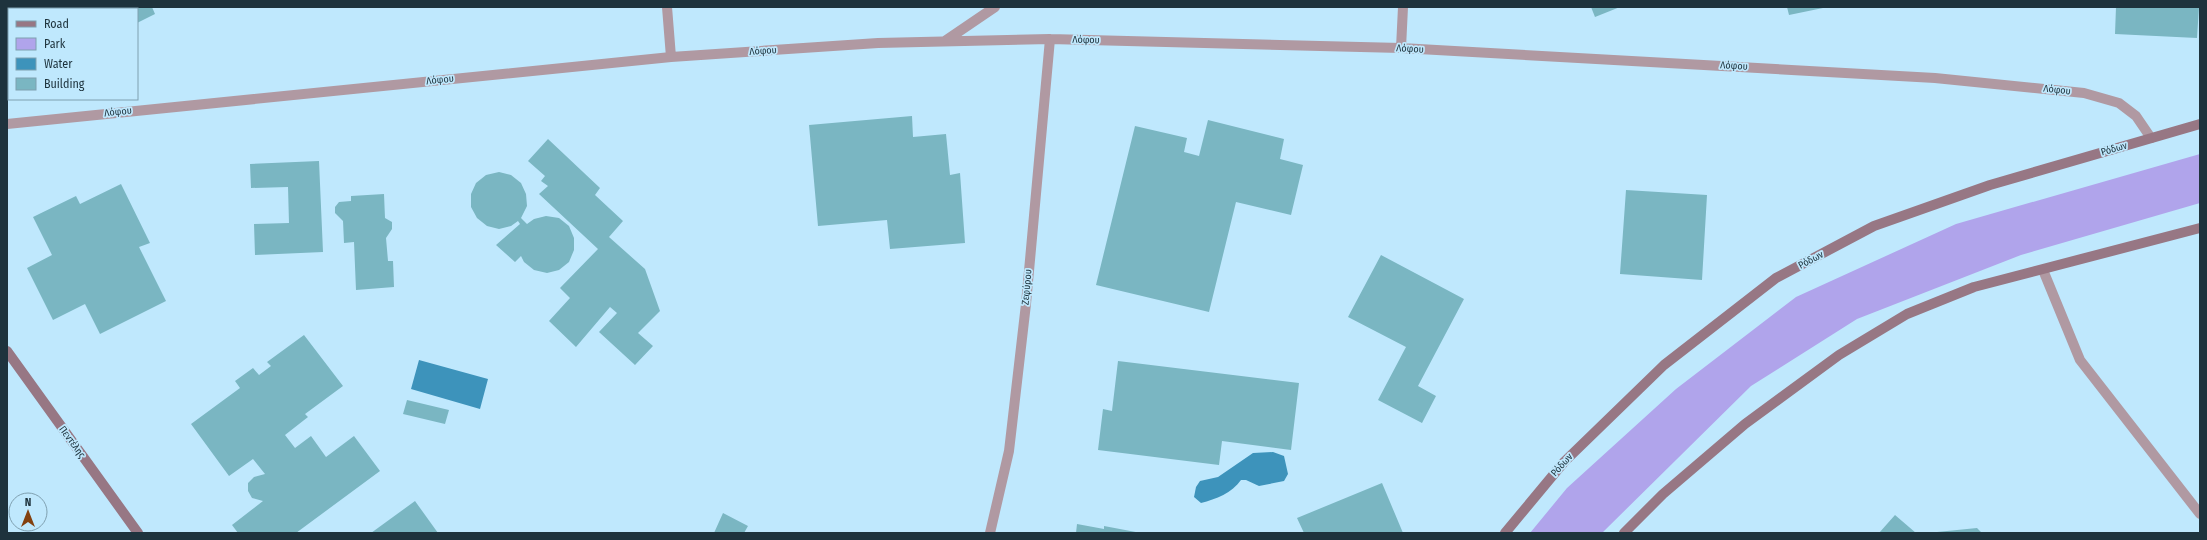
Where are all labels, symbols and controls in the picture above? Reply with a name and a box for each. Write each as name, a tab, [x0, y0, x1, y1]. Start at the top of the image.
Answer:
legend	[8, 8, 138, 100]
text: Road	[44, 17, 69, 31]
street label: Λόφου	[1072, 33, 1100, 46]
text: Park	[44, 37, 66, 51]
street label: Λόφου	[1396, 41, 1424, 56]
street label: Λόφου	[749, 43, 777, 58]
text: Water	[44, 57, 73, 71]
street label: Λόφου	[1720, 58, 1748, 73]
street label: Λόφου	[426, 72, 454, 87]
text: Building	[44, 77, 85, 91]
street label: Λόφου	[2043, 82, 2071, 97]
street label: Λόφου	[104, 104, 132, 119]
street label: Ρόδων	[2099, 138, 2129, 158]
street label: Ρόδων	[1796, 247, 1826, 272]
street label: Ζεφύρου	[1018, 268, 1035, 305]
street label: Πεντέλης	[56, 423, 89, 461]
street label: Ρόδων	[1548, 450, 1576, 479]
north arrow	[8, 492, 48, 532]
text: N	[25, 496, 31, 509]

